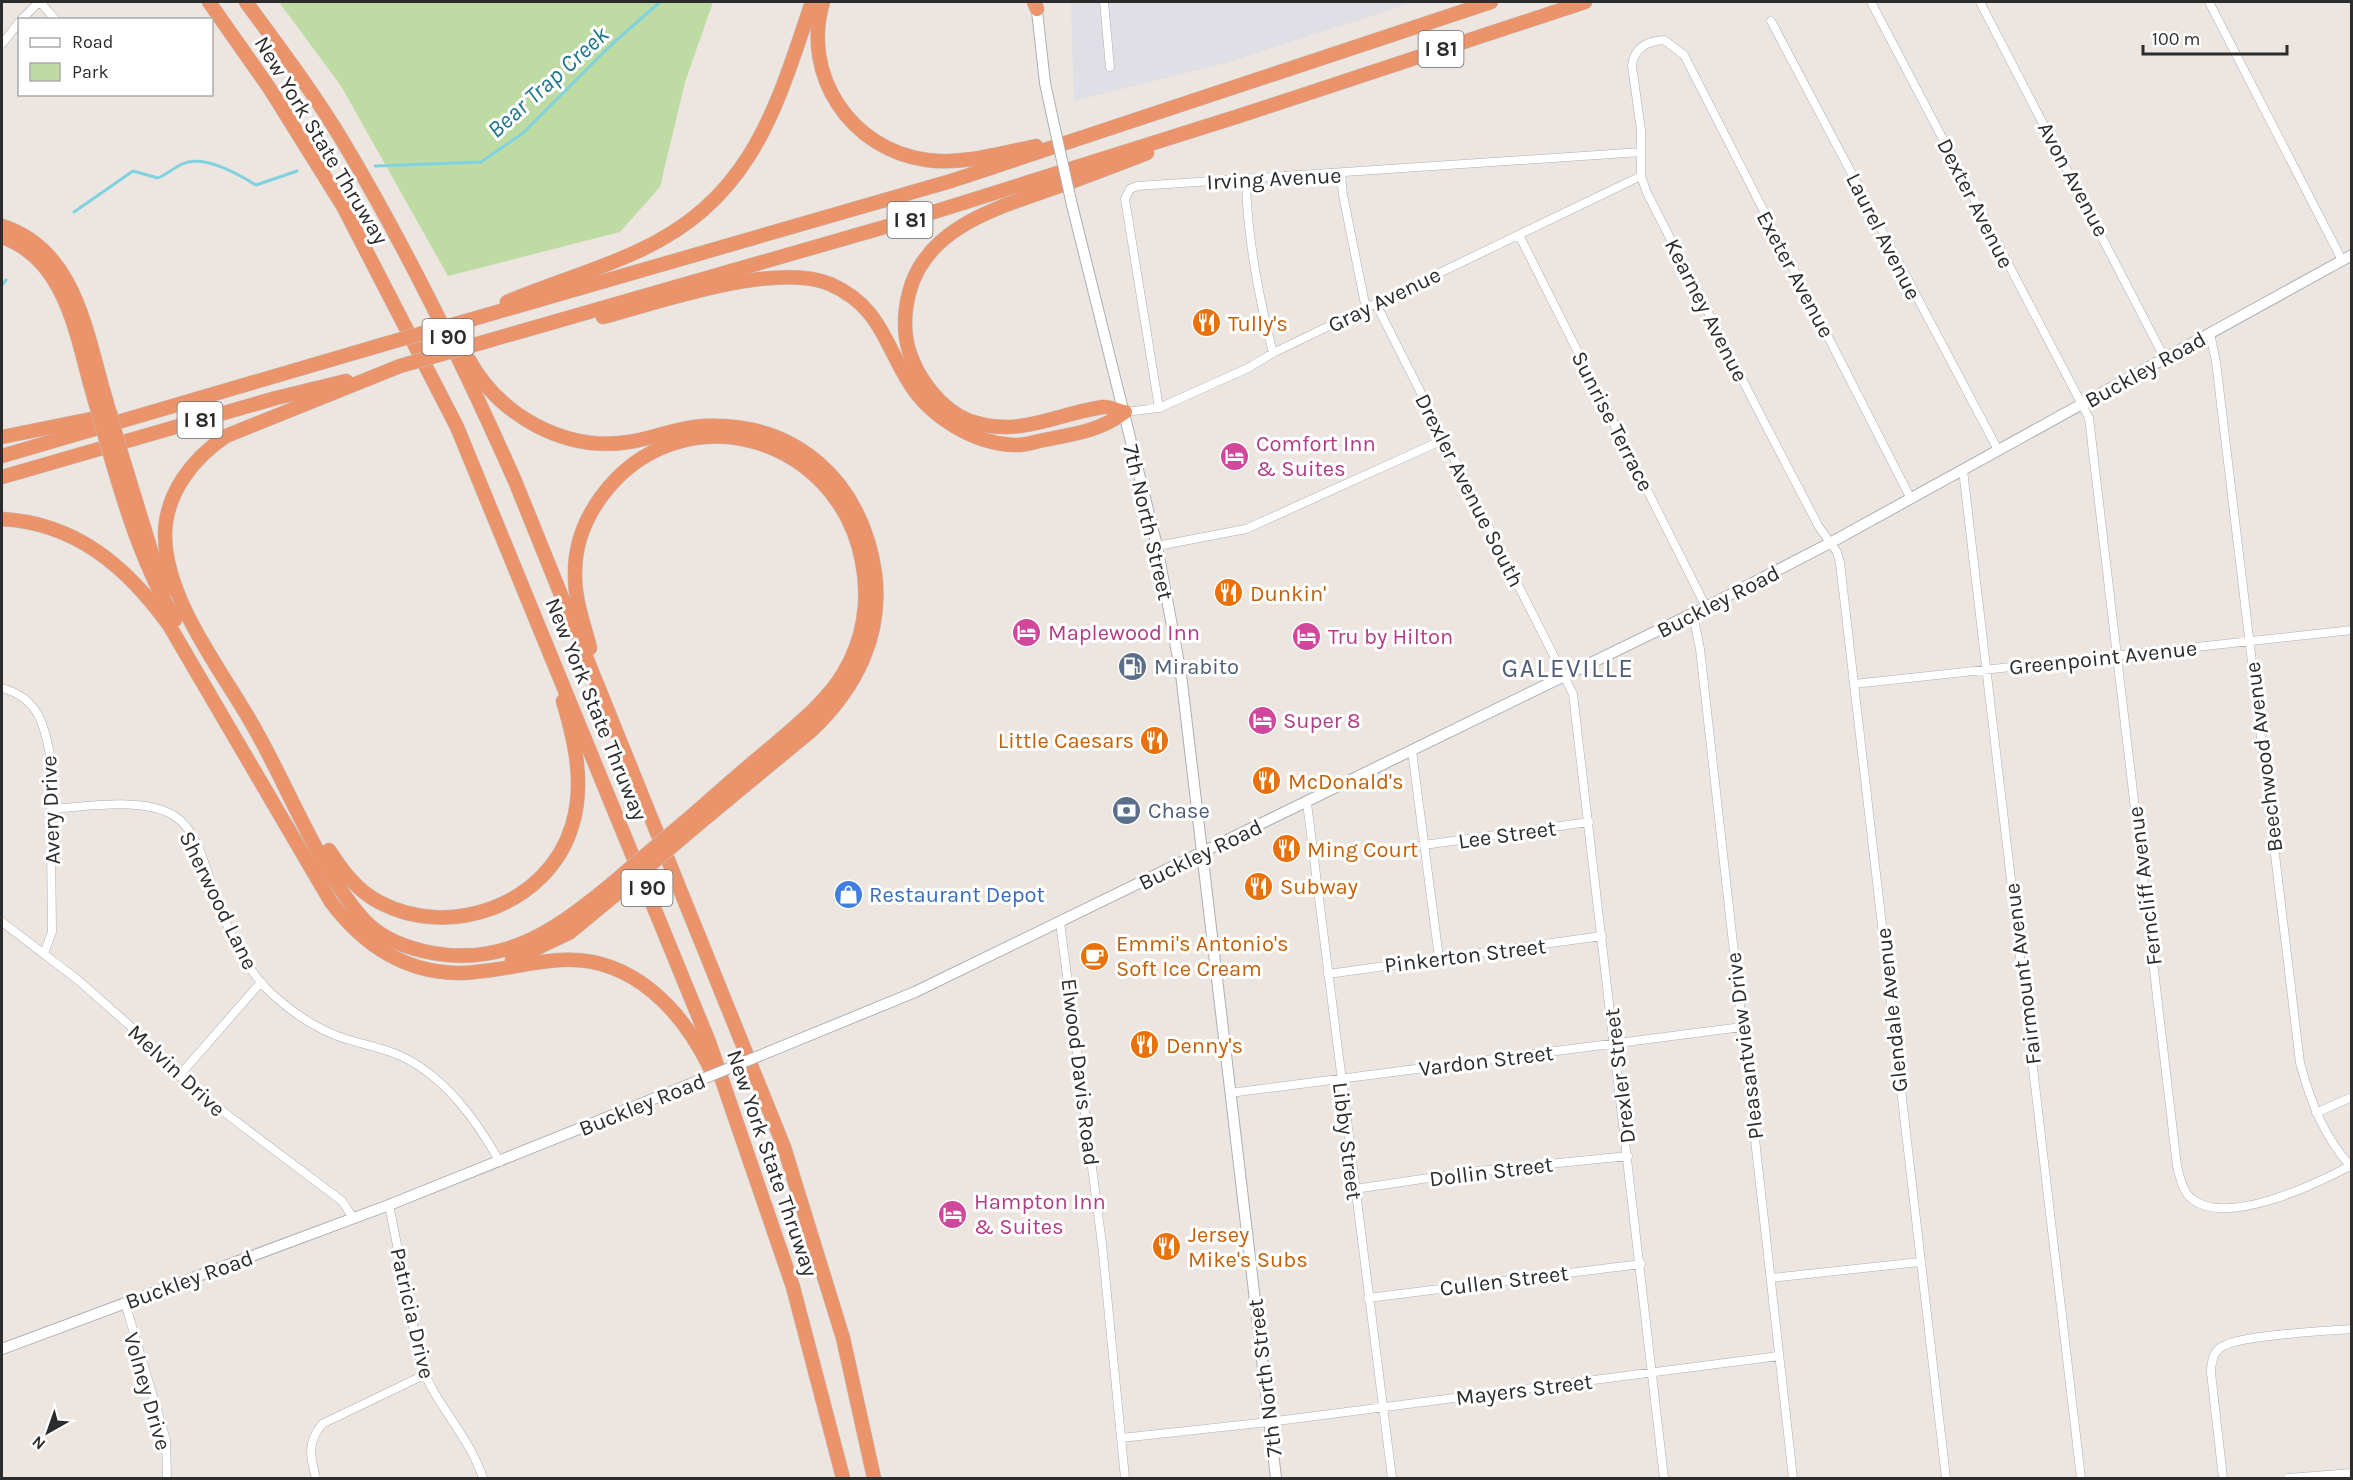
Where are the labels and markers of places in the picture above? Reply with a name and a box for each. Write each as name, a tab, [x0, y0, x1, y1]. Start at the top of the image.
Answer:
restaurant icon: Tully's	[1191, 307, 1223, 339]
place label: Tully's	[1228, 311, 1288, 337]
place label: Comfort Inn & Suites	[1256, 431, 1376, 482]
hotel icon: Comfort Inn & Suites	[1219, 440, 1251, 472]
restaurant icon: Dunkin'	[1213, 577, 1245, 609]
place label: Dunkin'	[1250, 581, 1326, 607]
hotel icon: Maplewood Inn	[1011, 616, 1043, 648]
place label: Maplewood Inn	[1048, 620, 1200, 646]
hotel icon: Tru by Hilton	[1291, 620, 1323, 652]
place label: Tru by Hilton	[1328, 624, 1453, 650]
fuel station icon: Mirabito	[1117, 650, 1149, 682]
place label: Mirabito	[1154, 654, 1239, 680]
hotel icon: Super 8	[1246, 704, 1278, 736]
place label: Super 8	[1283, 708, 1360, 734]
restaurant icon: Little Caesars	[1139, 724, 1171, 756]
place label: Little Caesars	[998, 728, 1134, 754]
restaurant icon: McDonald's	[1251, 765, 1283, 797]
place label: McDonald's	[1288, 769, 1404, 795]
bank icon: Chase	[1111, 794, 1143, 826]
place label: Chase	[1148, 798, 1210, 824]
restaurant icon: Ming Court	[1270, 833, 1302, 865]
place label: Ming Court	[1307, 837, 1418, 863]
restaurant icon: Subway	[1243, 870, 1275, 902]
place label: Subway	[1280, 874, 1358, 900]
shop icon: Restaurant Depot	[832, 878, 864, 910]
place label: Restaurant Depot	[869, 882, 1045, 908]
place label: Emmi's Antonio's Soft Ice Cream	[1116, 931, 1288, 982]
cafe icon: Emmi's Antonio's Soft Ice Cream	[1079, 940, 1111, 972]
restaurant icon: Denny's	[1129, 1029, 1161, 1061]
place label: Denny's	[1166, 1033, 1243, 1059]
place label: Hampton Inn & Suites	[974, 1189, 1106, 1240]
hotel icon: Hampton Inn & Suites	[937, 1198, 969, 1230]
place label: Jersey Mike's Subs	[1188, 1222, 1308, 1273]
restaurant icon: Jersey Mike's Subs	[1151, 1231, 1183, 1263]

